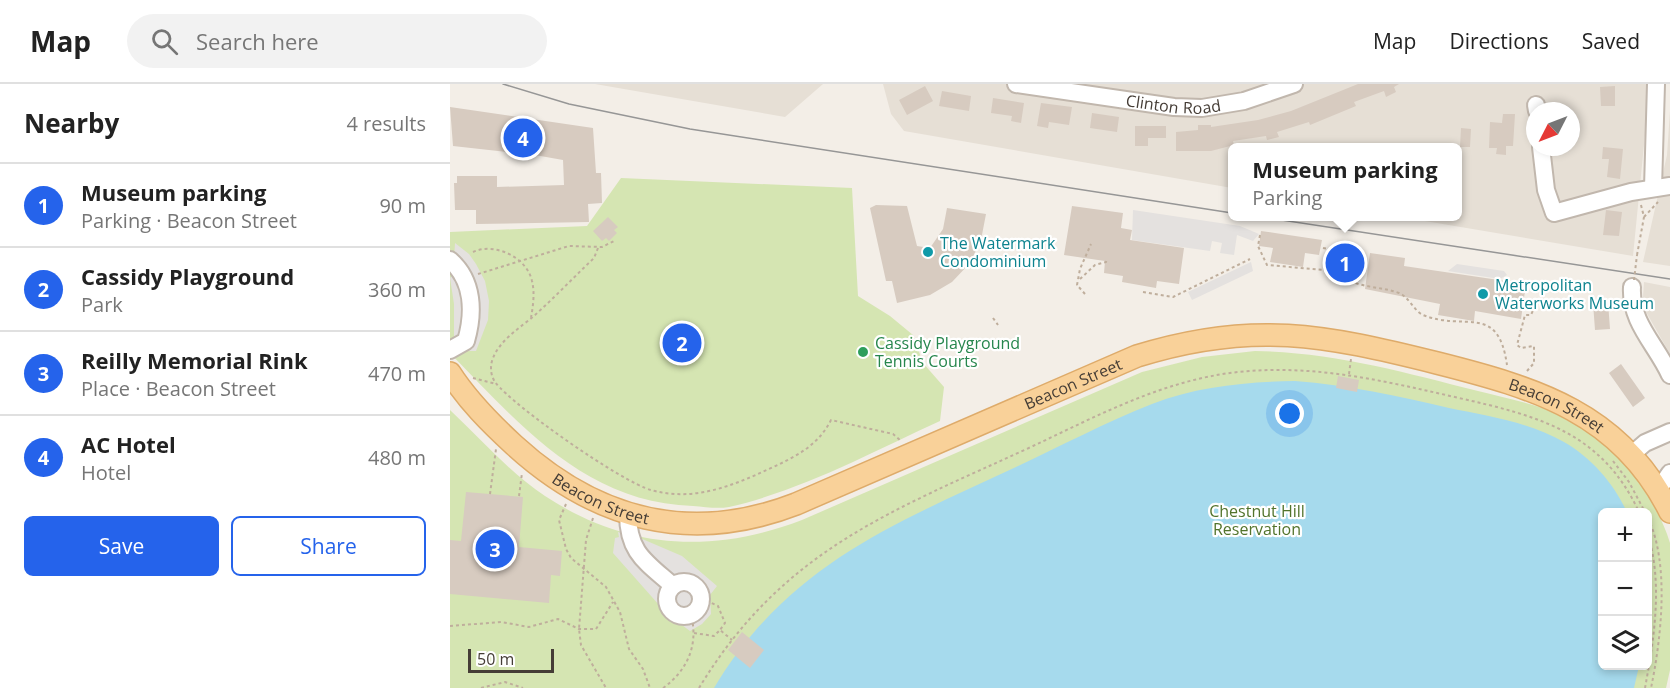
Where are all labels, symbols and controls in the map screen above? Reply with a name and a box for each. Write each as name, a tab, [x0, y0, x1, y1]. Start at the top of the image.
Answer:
search box	[127, 14, 547, 68]
text: Map	[30, 22, 91, 60]
icon: search	[148, 25, 181, 58]
text: Search here	[196, 26, 319, 56]
text: Map	[1373, 27, 1416, 55]
text: Directions	[1449, 27, 1549, 55]
text: Saved	[1582, 27, 1640, 55]
street label: Clinton Road	[1125, 89, 1223, 119]
north arrow	[1526, 102, 1580, 156]
text: Nearby	[24, 105, 119, 141]
text: 4 results	[346, 110, 426, 137]
pin: 4	[504, 116, 542, 160]
popup	[1228, 143, 1462, 221]
text: Museum parking	[1252, 154, 1438, 184]
text: Museum parking	[81, 177, 266, 207]
text: Parking	[1252, 184, 1322, 211]
text: 1	[38, 192, 49, 219]
text: 90 m	[379, 192, 426, 219]
text: Parking · Beacon Street	[81, 207, 297, 234]
place label: The Watermark Condominium	[940, 232, 1056, 272]
pin: 1	[1326, 240, 1364, 285]
marker: The Watermark Condominium	[921, 245, 935, 259]
text: Cassidy Playground	[81, 261, 294, 291]
place label: Metropolitan Waterworks Museum	[1495, 274, 1654, 314]
text: 2	[38, 276, 49, 303]
text: 360 m	[368, 276, 426, 303]
marker: Metropolitan Waterworks Museum	[1476, 287, 1490, 301]
text: Park	[81, 291, 123, 318]
pin: 2	[662, 320, 702, 366]
place label: Cassidy Playground Tennis Courts	[875, 332, 1020, 372]
text: Reilly Memorial Rink	[81, 345, 308, 375]
marker: Cassidy Playground Tennis Courts	[856, 345, 870, 359]
street label: Beacon Street	[1021, 353, 1125, 415]
text: 3	[38, 360, 49, 387]
text: 470 m	[368, 360, 426, 387]
street label: Beacon Street	[1506, 373, 1609, 438]
text: Place · Beacon Street	[81, 375, 276, 402]
your location	[1275, 399, 1304, 428]
text: AC Hotel	[81, 429, 176, 459]
text: 4	[38, 444, 49, 471]
text: 480 m	[368, 444, 426, 471]
text: Hotel	[81, 459, 131, 486]
street label: Beacon Street	[548, 468, 652, 529]
park label: Chestnut Hill Reservation	[1209, 500, 1305, 540]
map controls	[1598, 508, 1652, 670]
button: +	[1598, 508, 1652, 562]
button: Save	[24, 516, 219, 576]
button: Share	[231, 516, 426, 576]
pin: 3	[476, 526, 514, 572]
button: −	[1598, 562, 1652, 616]
button: layers	[1598, 616, 1652, 670]
scale bar	[468, 646, 554, 674]
text: 50 m	[477, 648, 514, 670]

